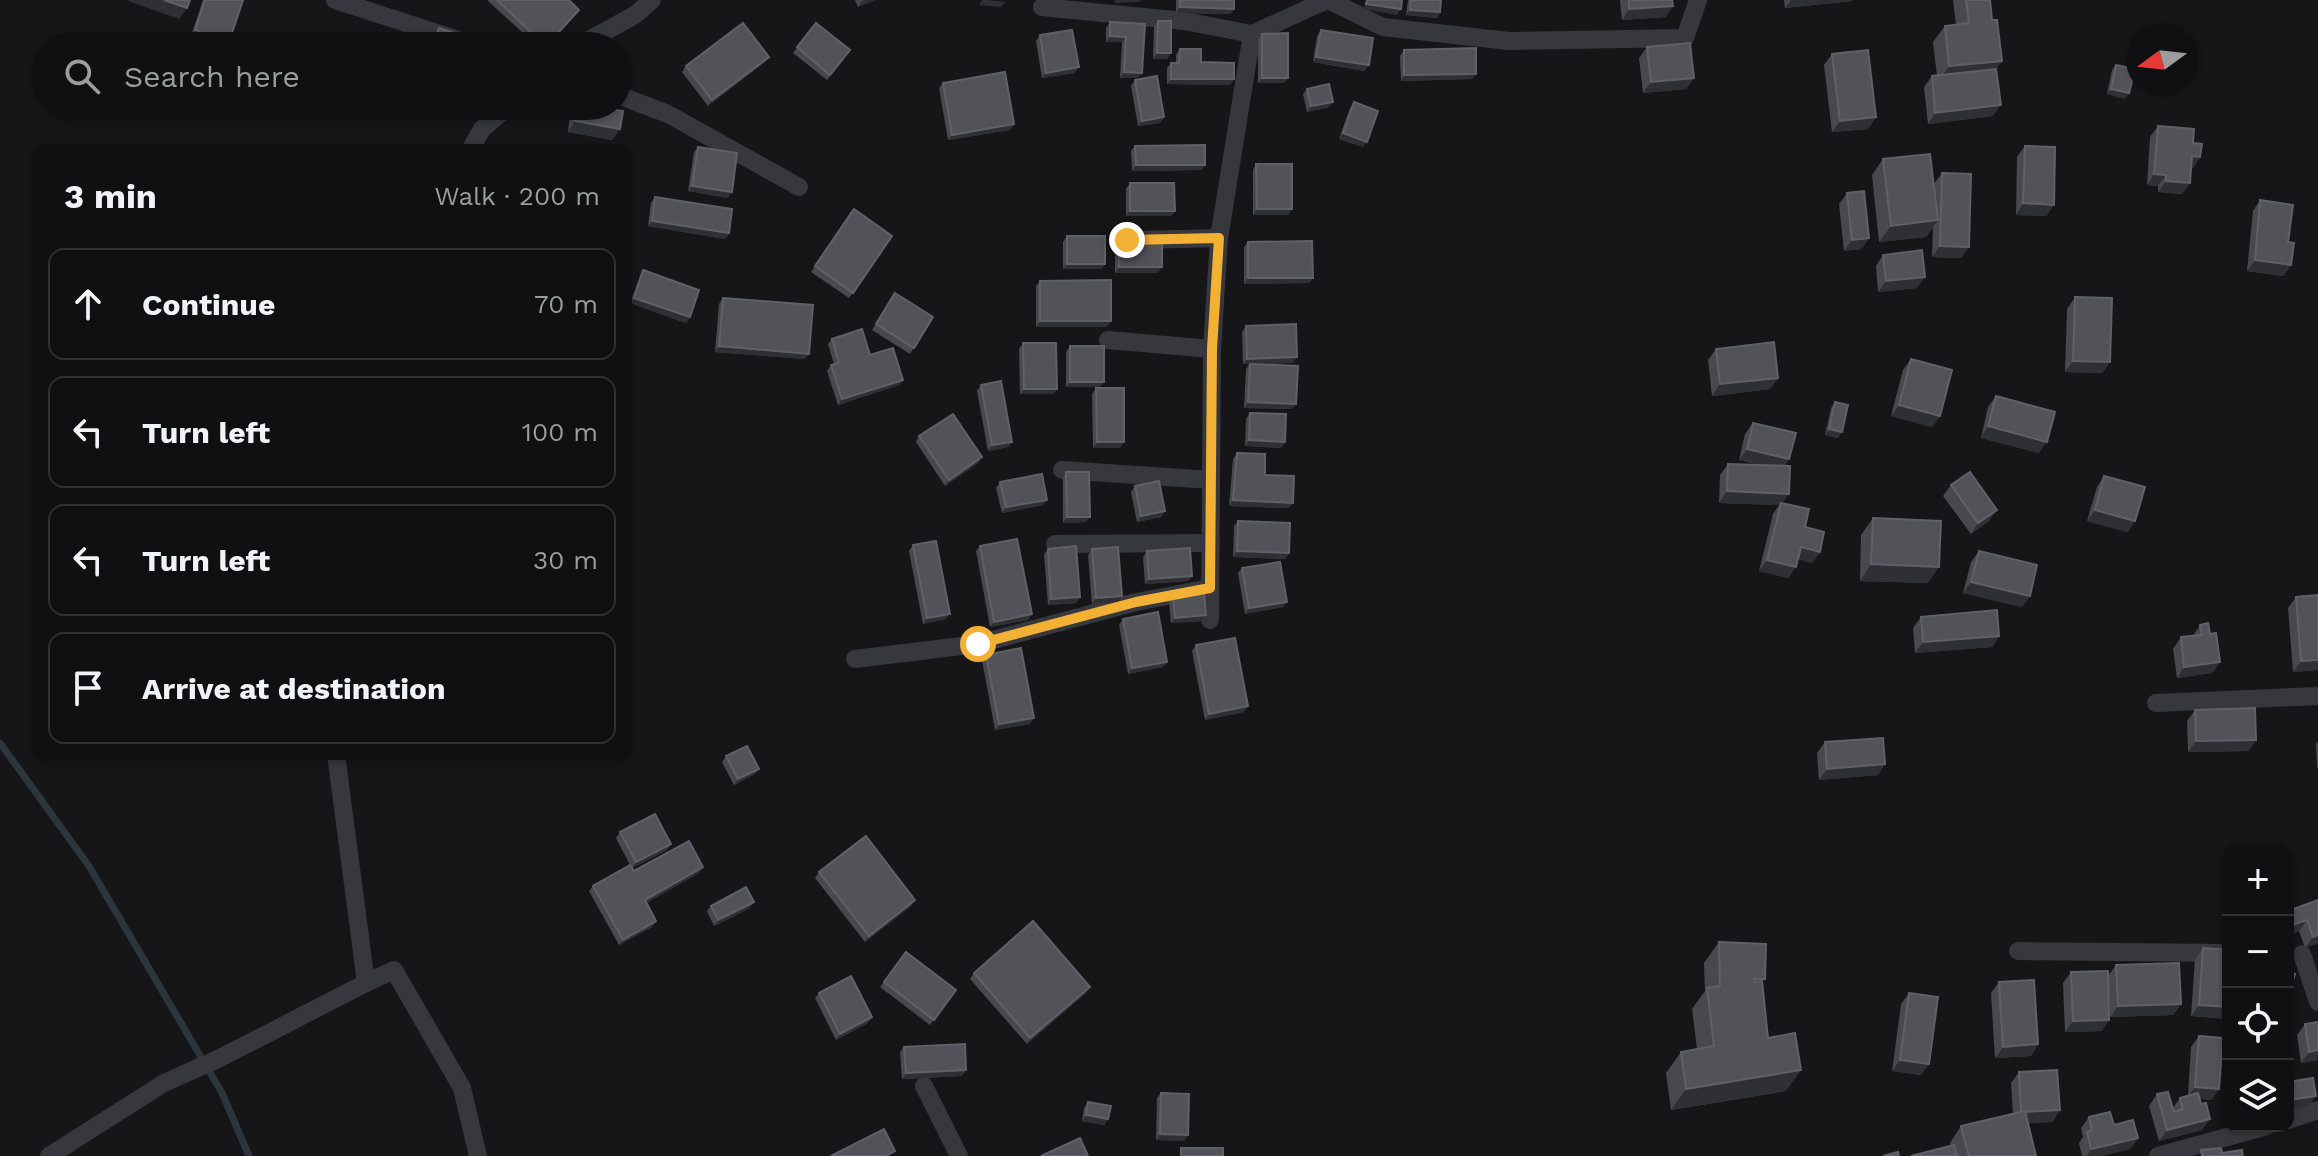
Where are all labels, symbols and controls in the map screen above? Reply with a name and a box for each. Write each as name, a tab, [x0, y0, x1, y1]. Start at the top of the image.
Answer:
north arrow	[2126, 24, 2198, 96]
search box	[32, 32, 632, 120]
icon: search	[60, 54, 104, 98]
text: Search here	[124, 59, 300, 94]
text: 3 min	[64, 176, 157, 216]
text: Walk · 200 m	[434, 181, 600, 211]
route end	[1109, 222, 1145, 258]
icon: ahead	[66, 282, 110, 326]
text: Continue	[142, 287, 275, 322]
text: 70 m	[534, 289, 598, 319]
icon: left	[66, 410, 110, 454]
text: Turn left	[142, 415, 270, 450]
text: 100 m	[522, 417, 598, 447]
icon: left	[66, 538, 110, 582]
text: Turn left	[142, 543, 270, 578]
text: 30 m	[533, 545, 598, 575]
route start	[960, 626, 996, 662]
icon: arrive	[66, 666, 110, 710]
text: Arrive at destination	[142, 671, 446, 706]
map controls	[2222, 844, 2294, 1132]
button: +	[2222, 844, 2294, 916]
button: −	[2222, 916, 2294, 988]
button: locate	[2222, 988, 2294, 1060]
button: layers	[2222, 1060, 2294, 1132]

